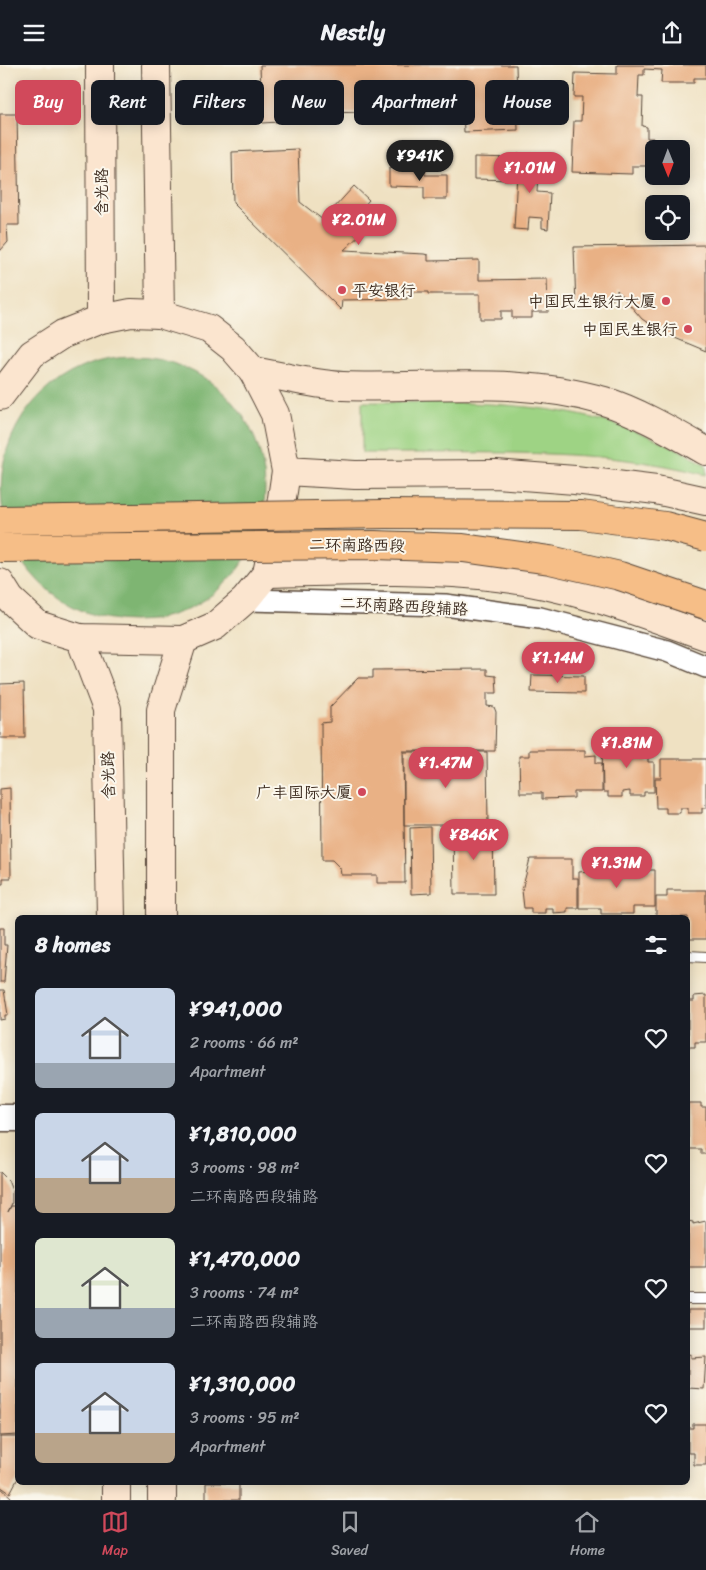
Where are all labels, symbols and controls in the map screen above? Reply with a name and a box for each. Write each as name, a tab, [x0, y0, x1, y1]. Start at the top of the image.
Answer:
text: Nestly	[321, 13, 385, 52]
icon: menu	[20, 19, 48, 47]
icon: share	[658, 19, 686, 47]
chip: Buy	[15, 80, 81, 125]
chip: Rent	[91, 80, 165, 125]
chip: Filters	[175, 80, 264, 125]
chip: New	[274, 80, 344, 125]
chip: Apartment	[354, 80, 475, 125]
chip: House	[485, 80, 569, 125]
pin: ¥941K	[385, 139, 455, 182]
north arrow	[645, 140, 690, 185]
map controls	[645, 140, 690, 240]
text: ¥941K	[397, 141, 443, 170]
pin: ¥1.01M	[489, 151, 571, 194]
text: ¥1.01M	[505, 153, 555, 182]
street label: 含光路	[87, 168, 116, 216]
button: locate	[645, 195, 690, 240]
pin: ¥2.01M	[318, 203, 400, 246]
text: ¥2.01M	[333, 205, 385, 234]
place label: 平安银行	[352, 276, 416, 305]
marker: 平安银行	[336, 284, 348, 296]
place label: 中国民生银行大厦	[528, 287, 656, 316]
marker: 中国民生银行大厦	[660, 295, 672, 307]
place label: 中国民生银行	[582, 315, 678, 344]
marker: 中国民生银行	[682, 323, 694, 335]
street label: 二环南路西段	[309, 530, 405, 560]
street label: 二环南路西段辅路	[339, 588, 469, 624]
pin: ¥1.14M	[517, 641, 599, 684]
text: ¥1.14M	[533, 643, 583, 672]
pin: ¥1.81M	[586, 727, 668, 769]
text: ¥1.81M	[602, 728, 652, 757]
pin: ¥1.47M	[405, 747, 487, 789]
text: ¥1.47M	[420, 748, 472, 777]
street label: 含光路	[93, 751, 123, 799]
place label: 广丰国际大厦	[256, 778, 352, 807]
marker: 广丰国际大厦	[356, 786, 368, 798]
pin: ¥846K	[439, 819, 509, 861]
text: ¥846K	[450, 820, 498, 849]
pin: ¥1.31M	[576, 847, 658, 889]
text: ¥1.31M	[592, 848, 642, 877]
text: 8 homes	[35, 926, 110, 964]
icon: filters	[642, 931, 670, 959]
text: ¥941,000	[190, 990, 282, 1028]
icon: home	[75, 1008, 135, 1068]
icon: heart	[642, 1024, 670, 1052]
text: 2 rooms · 66 m²	[190, 1028, 299, 1057]
text: Apartment	[190, 1057, 266, 1086]
text: ¥1,810,000	[190, 1115, 297, 1153]
icon: home	[75, 1133, 135, 1193]
icon: heart	[642, 1149, 670, 1177]
text: 3 rooms · 98 m²	[190, 1153, 299, 1182]
text: 二环南路西段辅路	[190, 1182, 318, 1211]
text: ¥1,470,000	[190, 1240, 300, 1278]
icon: home	[75, 1258, 135, 1318]
icon: heart	[642, 1274, 670, 1302]
text: 3 rooms · 74 m²	[190, 1278, 299, 1307]
text: 二环南路西段辅路	[190, 1307, 318, 1336]
text: ¥1,310,000	[190, 1365, 296, 1403]
icon: home	[75, 1383, 135, 1443]
icon: heart	[642, 1399, 670, 1427]
text: 3 rooms · 95 m²	[190, 1403, 300, 1432]
text: Apartment	[190, 1432, 266, 1461]
tab: Map	[101, 1508, 129, 1563]
tab: Saved	[331, 1508, 368, 1563]
tab: Home	[570, 1508, 605, 1563]

